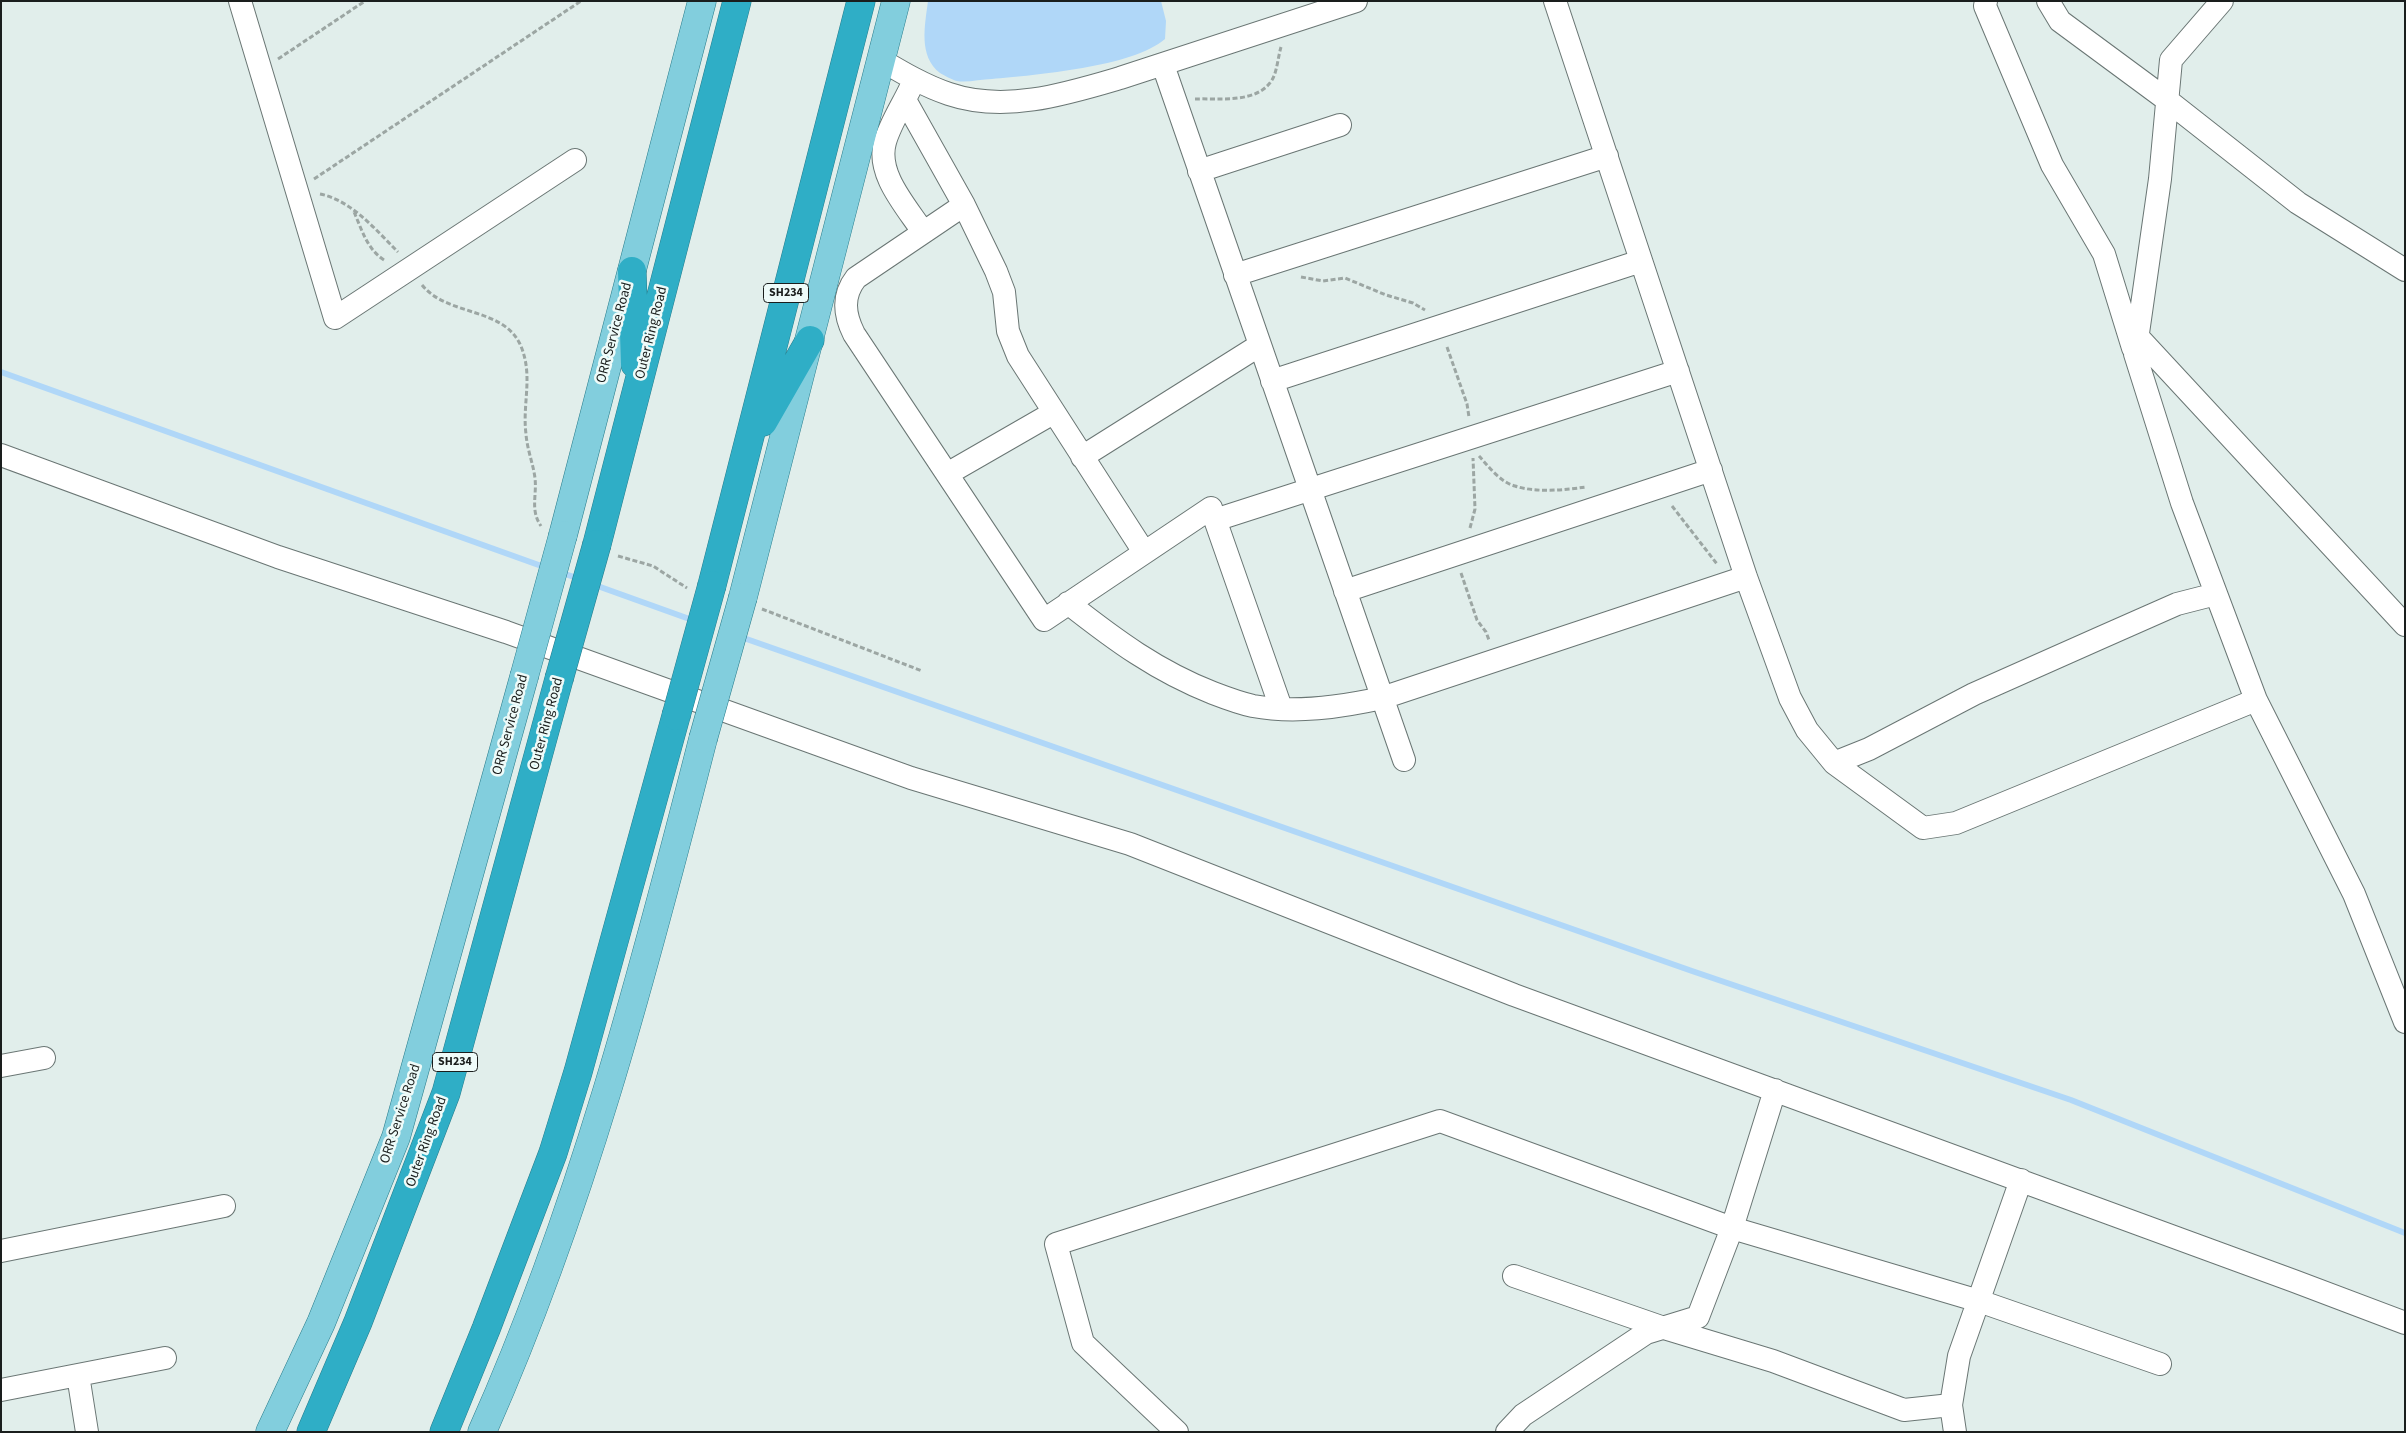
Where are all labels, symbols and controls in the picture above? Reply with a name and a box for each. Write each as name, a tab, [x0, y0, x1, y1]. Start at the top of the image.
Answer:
street label: ORR Service Road	[593, 281, 637, 385]
road number: SH234	[764, 284, 808, 302]
street label: Outer Ring Road	[632, 285, 672, 381]
street label: ORR Service Road	[489, 673, 533, 777]
street label: Outer Ring Road	[527, 676, 567, 772]
road number: SH234	[432, 1052, 478, 1072]
street label: ORR Service Road	[377, 1062, 425, 1166]
street label: Outer Ring Road	[403, 1094, 451, 1190]

